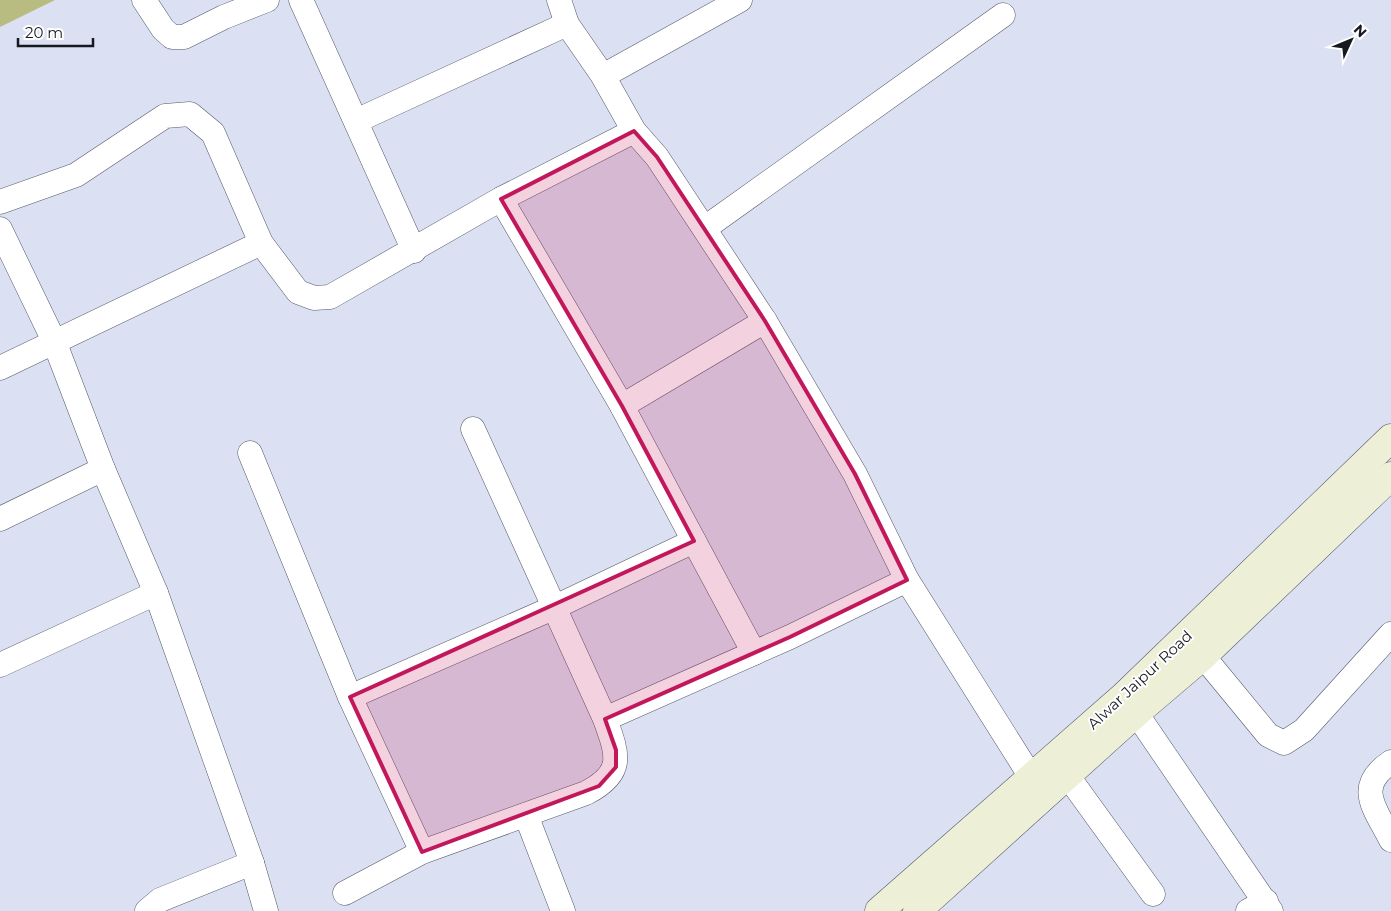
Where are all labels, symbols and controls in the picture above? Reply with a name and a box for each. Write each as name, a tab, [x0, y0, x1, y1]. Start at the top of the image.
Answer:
scale bar	[18, 15, 92, 47]
north arrow	[1326, 15, 1376, 65]
text: N	[1350, 21, 1371, 41]
text: 20 m	[25, 23, 63, 42]
street label: Alwar Jaipur Road	[1083, 626, 1196, 733]

